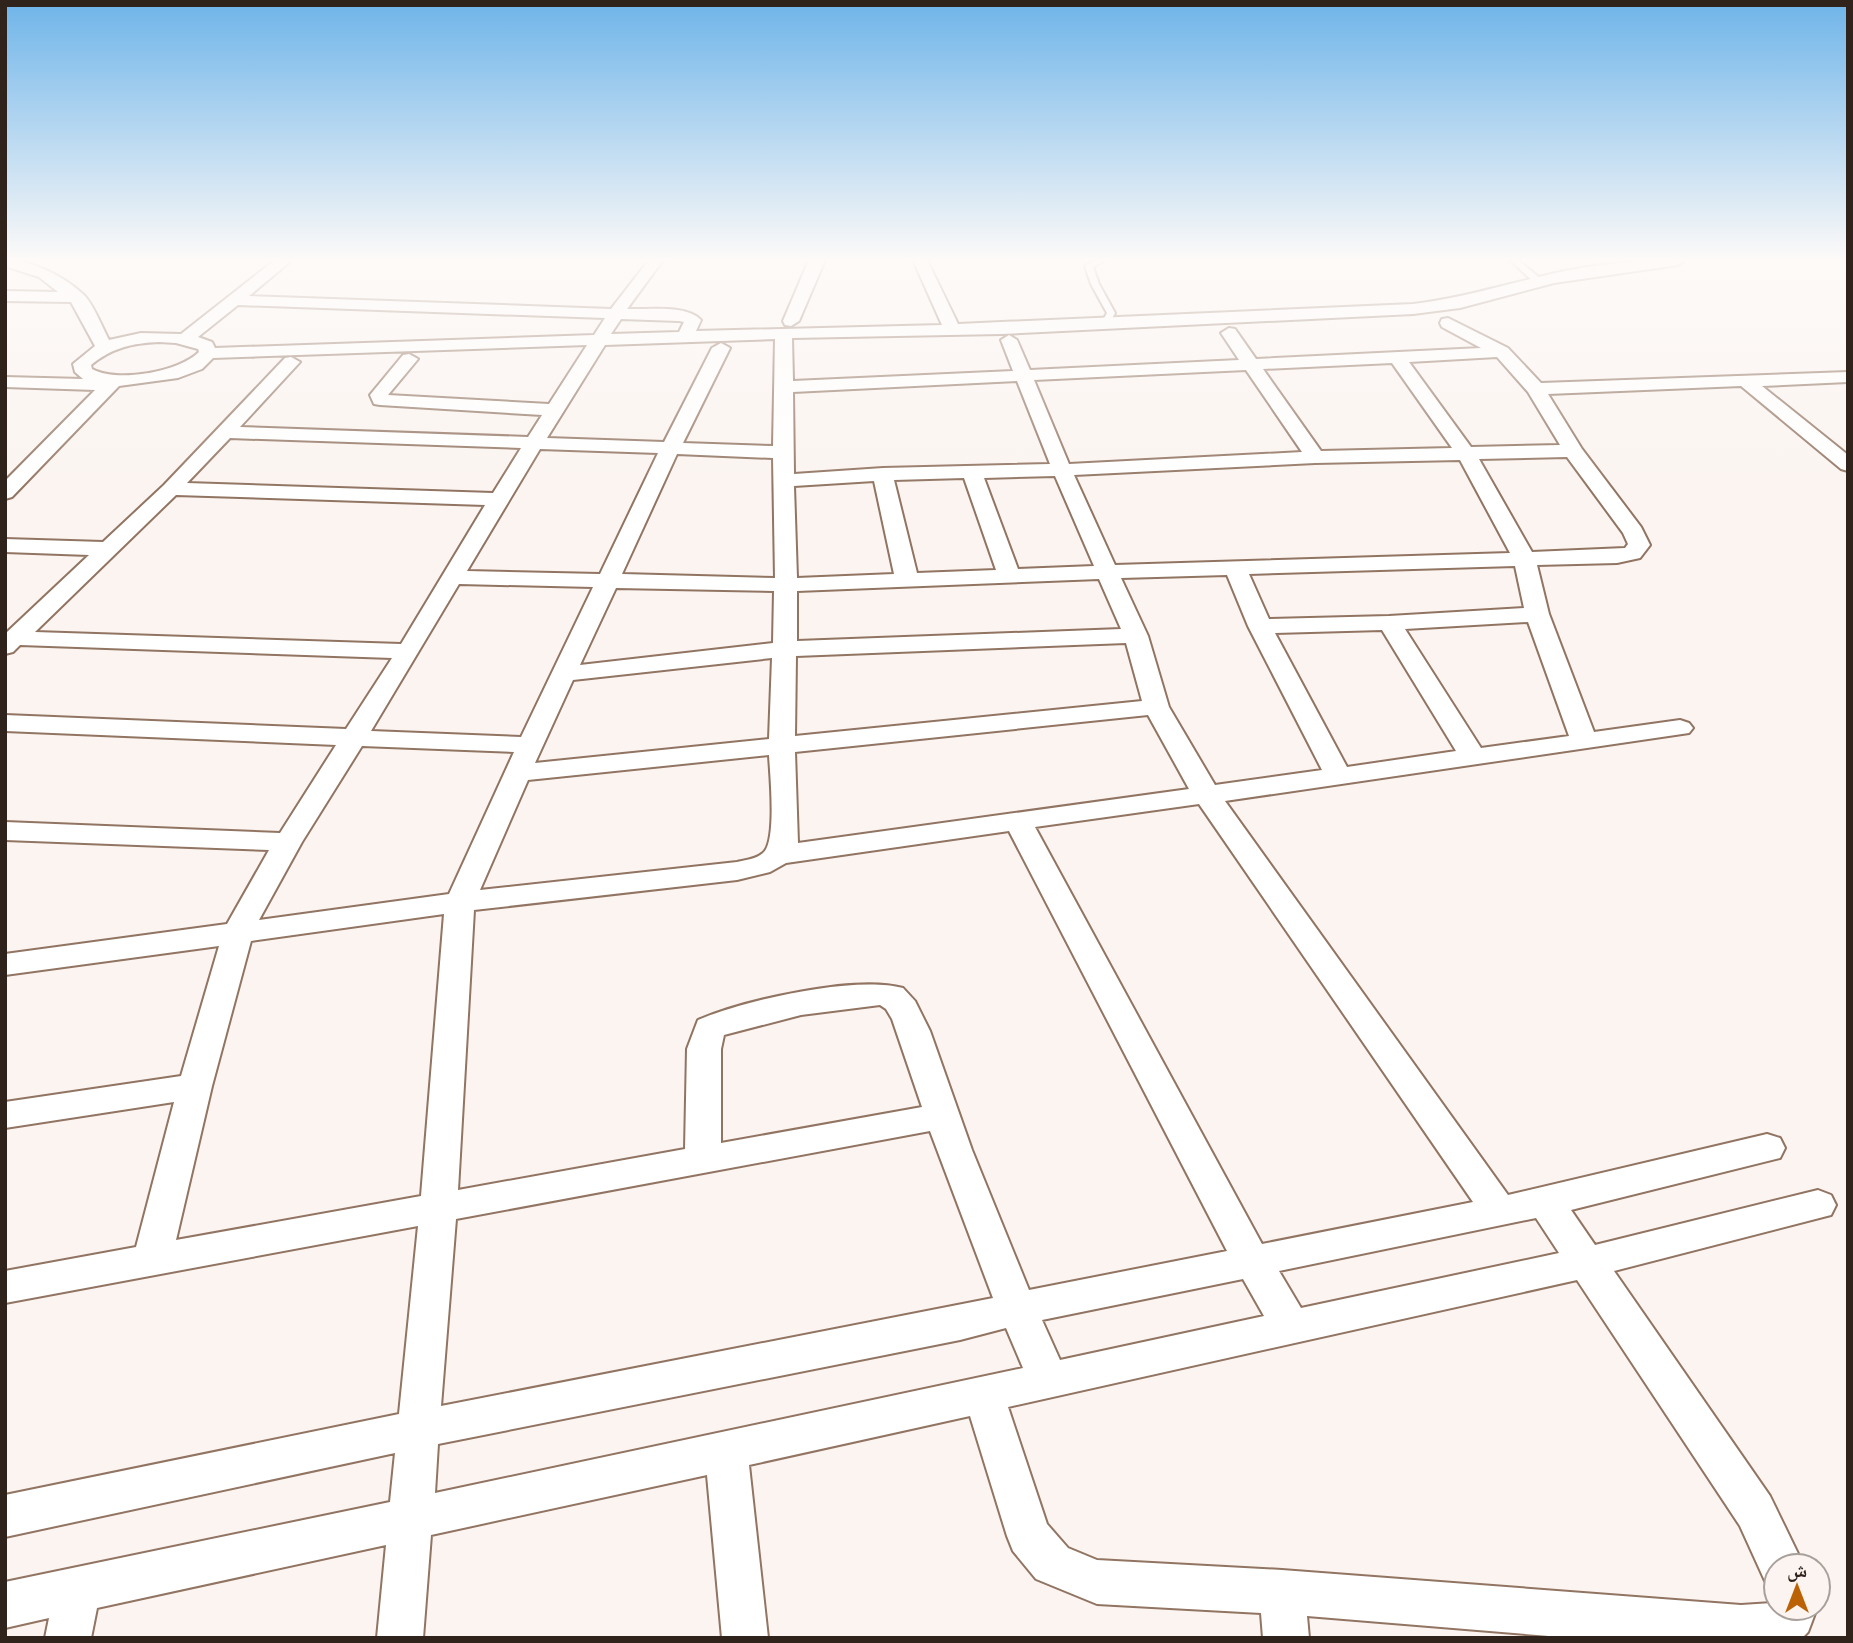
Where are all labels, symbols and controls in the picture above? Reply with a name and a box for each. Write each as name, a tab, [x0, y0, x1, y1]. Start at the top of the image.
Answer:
north arrow	[1762, 1552, 1832, 1622]
text: ش	[1787, 1558, 1807, 1582]

